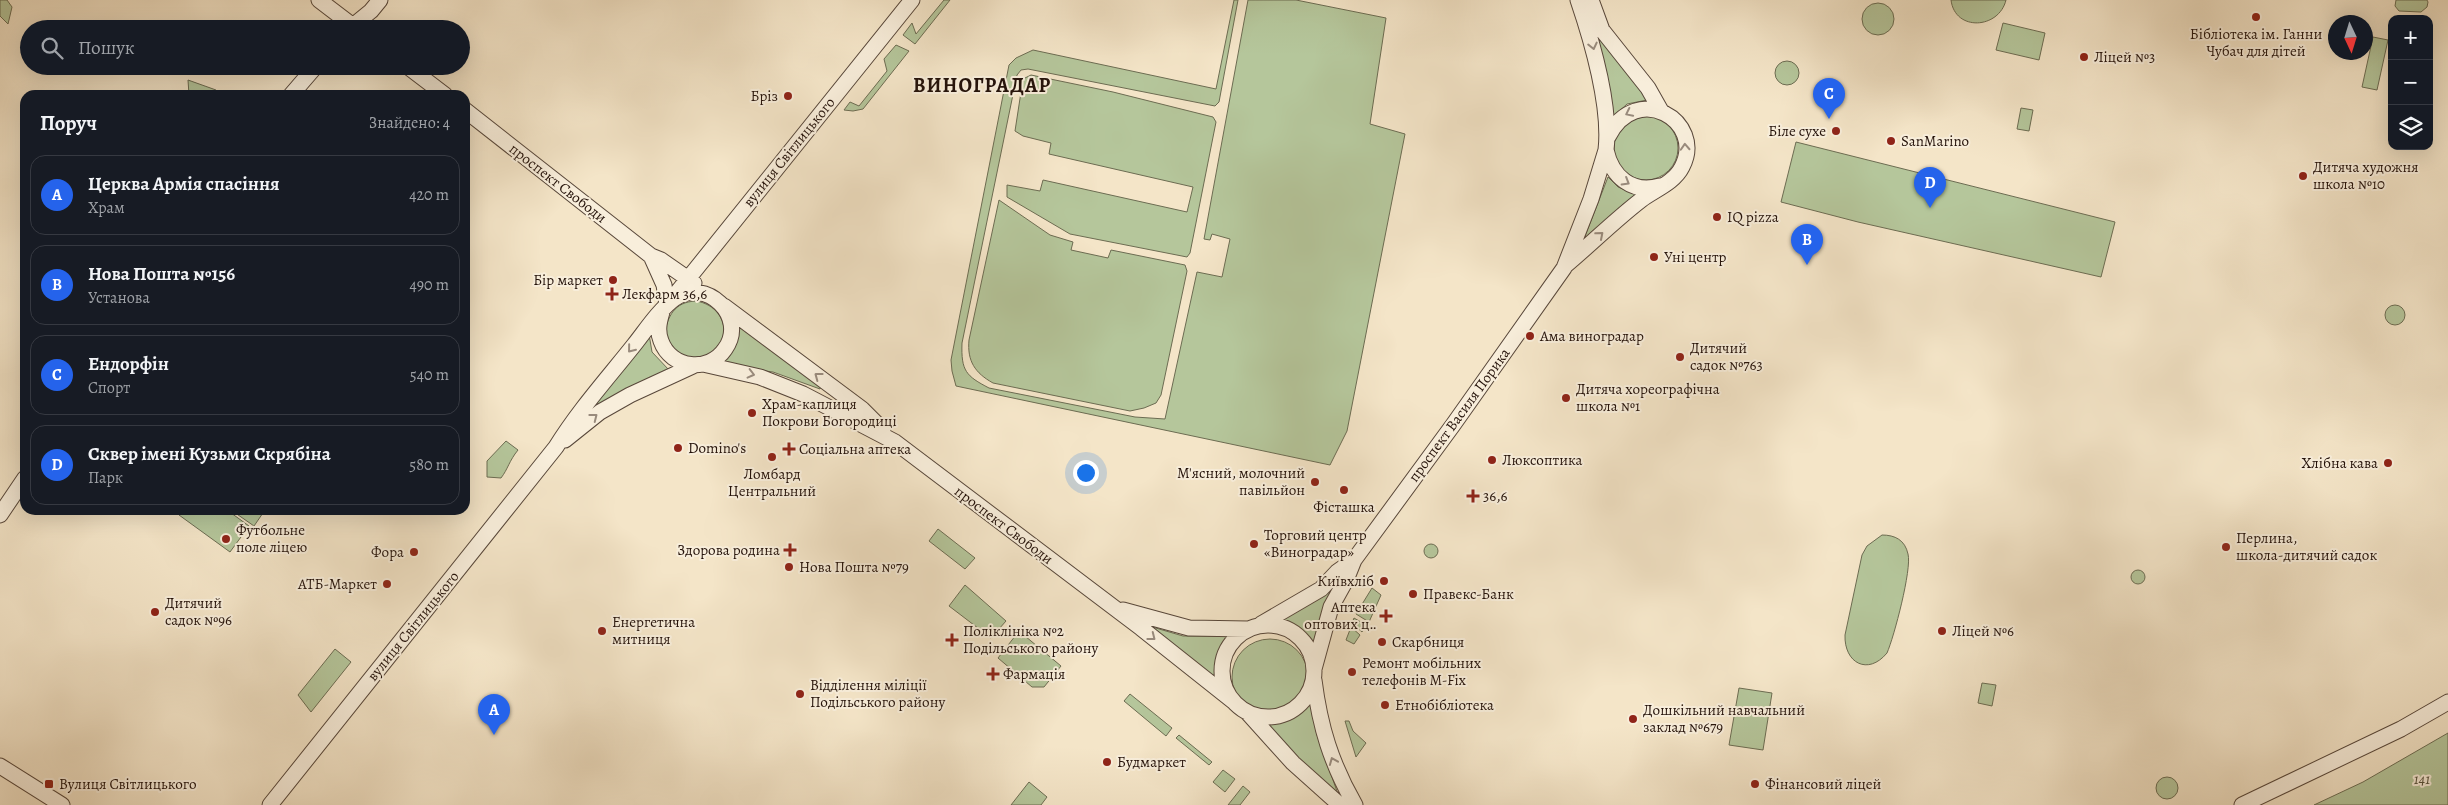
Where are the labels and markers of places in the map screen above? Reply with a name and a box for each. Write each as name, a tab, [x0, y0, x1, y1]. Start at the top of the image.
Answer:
marker: Бібліотека ім. Ганни Чубач для дітей	[2250, 11, 2262, 23]
place label: Бібліотека ім. Ганни Чубач для дітей	[2190, 24, 2322, 61]
place label: Ліцей №3	[2094, 47, 2155, 67]
marker: Ліцей №3	[2078, 51, 2090, 63]
pin: C	[1813, 78, 1845, 119]
place label: Бріз	[751, 86, 778, 106]
marker: Бріз	[782, 90, 794, 102]
place label: Біле сухе	[1768, 121, 1826, 141]
marker: Біле сухе	[1830, 125, 1842, 137]
place label: SanMarino	[1901, 131, 1969, 151]
marker: SanMarino	[1885, 135, 1897, 147]
place label: Дитяча художня школа №10	[2313, 157, 2418, 194]
pin: D	[1914, 167, 1946, 208]
marker: Дитяча художня школа №10	[2297, 170, 2309, 182]
place label: IQ pizza	[1727, 207, 1779, 227]
marker: IQ pizza	[1711, 211, 1723, 223]
pin: B	[1791, 224, 1823, 265]
place label: Уні центр	[1664, 247, 1727, 267]
marker: Уні центр	[1648, 251, 1660, 263]
place label: Бір маркет	[533, 270, 603, 290]
marker: Бір маркет	[607, 274, 619, 286]
place label: Лекфарм 36,6	[622, 284, 707, 304]
marker: Лекфарм 36,6	[606, 288, 618, 300]
place label: Ама виноградар	[1539, 326, 1644, 346]
marker: Ама виноградар	[1524, 330, 1536, 342]
place label: Дитячий садок №763	[1690, 338, 1763, 375]
marker: Дитячий садок №763	[1674, 351, 1686, 363]
place label: Дитяча хореографічна школа №1	[1576, 379, 1720, 416]
marker: Дитяча хореографічна школа №1	[1560, 392, 1572, 404]
place label: Храм-каплиця Покрови Богородиці	[762, 394, 897, 431]
marker: Храм-каплиця Покрови Богородиці	[746, 407, 758, 419]
place label: Domino's	[688, 438, 746, 458]
place label: Соціальна аптека	[799, 439, 911, 459]
marker: Domino's	[672, 442, 684, 454]
marker: Соціальна аптека	[783, 443, 795, 455]
place label: Люксоптика	[1502, 450, 1582, 470]
marker: Ломбард Центральний	[766, 451, 778, 463]
place label: Хлібна кава	[2302, 453, 2378, 473]
marker: Люксоптика	[1486, 454, 1498, 466]
marker: Хлібна кава	[2382, 457, 2394, 469]
place label: М'ясний, молочний павільйон	[1177, 463, 1305, 500]
place label: Ломбард Центральний	[728, 464, 816, 501]
marker: М'ясний, молочний павільйон	[1309, 476, 1321, 488]
marker: Фісташка	[1338, 484, 1350, 496]
place label: 36,6	[1483, 486, 1508, 506]
marker: 36,6	[1467, 490, 1479, 502]
place label: Фісташка	[1313, 497, 1375, 517]
place label: Футбольне поле ліцею	[236, 520, 307, 557]
place label: Торговий центр «Виноградар»	[1264, 525, 1367, 562]
place label: Перлина, школа-дитячий садок	[2236, 528, 2377, 565]
marker: Футбольне поле ліцею	[220, 533, 232, 545]
marker: Торговий центр «Виноградар»	[1248, 538, 1260, 550]
place label: Здорова родина	[677, 540, 780, 560]
marker: Перлина, школа-дитячий садок	[2220, 541, 2232, 553]
place label: Фора	[371, 542, 404, 562]
marker: Здорова родина	[784, 544, 796, 556]
marker: Фора	[408, 546, 420, 558]
place label: Нова Пошта №79	[799, 557, 909, 577]
marker: Нова Пошта №79	[783, 561, 795, 573]
place label: Київхліб	[1317, 571, 1374, 591]
place label: АТБ-Маркет	[297, 574, 377, 594]
marker: Київхліб	[1378, 575, 1390, 587]
marker: АТБ-Маркет	[381, 578, 393, 590]
place label: Правекс-Банк	[1423, 584, 1514, 604]
marker: Правекс-Банк	[1407, 588, 1419, 600]
place label: Дитячий садок №96	[165, 593, 232, 630]
place label: Аптека оптових ц‥	[1304, 597, 1376, 634]
marker: Дитячий садок №96	[149, 606, 161, 618]
marker: Аптека оптових ц‥	[1380, 610, 1392, 622]
place label: Енергетична митниця	[612, 612, 695, 649]
place label: Поліклініка №2 Подільського району	[963, 621, 1098, 658]
place label: Ліцей №6	[1952, 621, 2014, 641]
marker: Енергетична митниця	[596, 625, 608, 637]
marker: Ліцей №6	[1936, 625, 1948, 637]
place label: Скарбниця	[1392, 632, 1464, 652]
marker: Поліклініка №2 Подільського району	[945, 633, 959, 647]
marker: Скарбниця	[1376, 636, 1388, 648]
place label: Ремонт мобільних телефонів M-Fix	[1362, 653, 1482, 690]
place label: Фармація	[1003, 664, 1065, 684]
marker: Ремонт мобільних телефонів M-Fix	[1346, 666, 1358, 678]
marker: Фармація	[987, 668, 999, 680]
place label: Відділення міліції Подільського району	[810, 675, 945, 712]
marker: Відділення міліції Подільського району	[794, 688, 806, 700]
pin: A	[478, 694, 510, 735]
place label: Етнобібліотека	[1395, 695, 1494, 715]
marker: Етнобібліотека	[1379, 699, 1391, 711]
place label: Дошкільний навчальний заклад №679	[1643, 700, 1805, 737]
marker: Дошкільний навчальний заклад №679	[1627, 713, 1639, 725]
place label: Будмаркет	[1117, 752, 1186, 772]
marker: Будмаркет	[1101, 756, 1113, 768]
place label: Вулиця Світлицького	[59, 774, 197, 794]
place label: Фінансовий ліцей	[1765, 774, 1882, 794]
marker: Вулиця Світлицького	[43, 778, 55, 790]
marker: Фінансовий ліцей	[1749, 778, 1761, 790]

